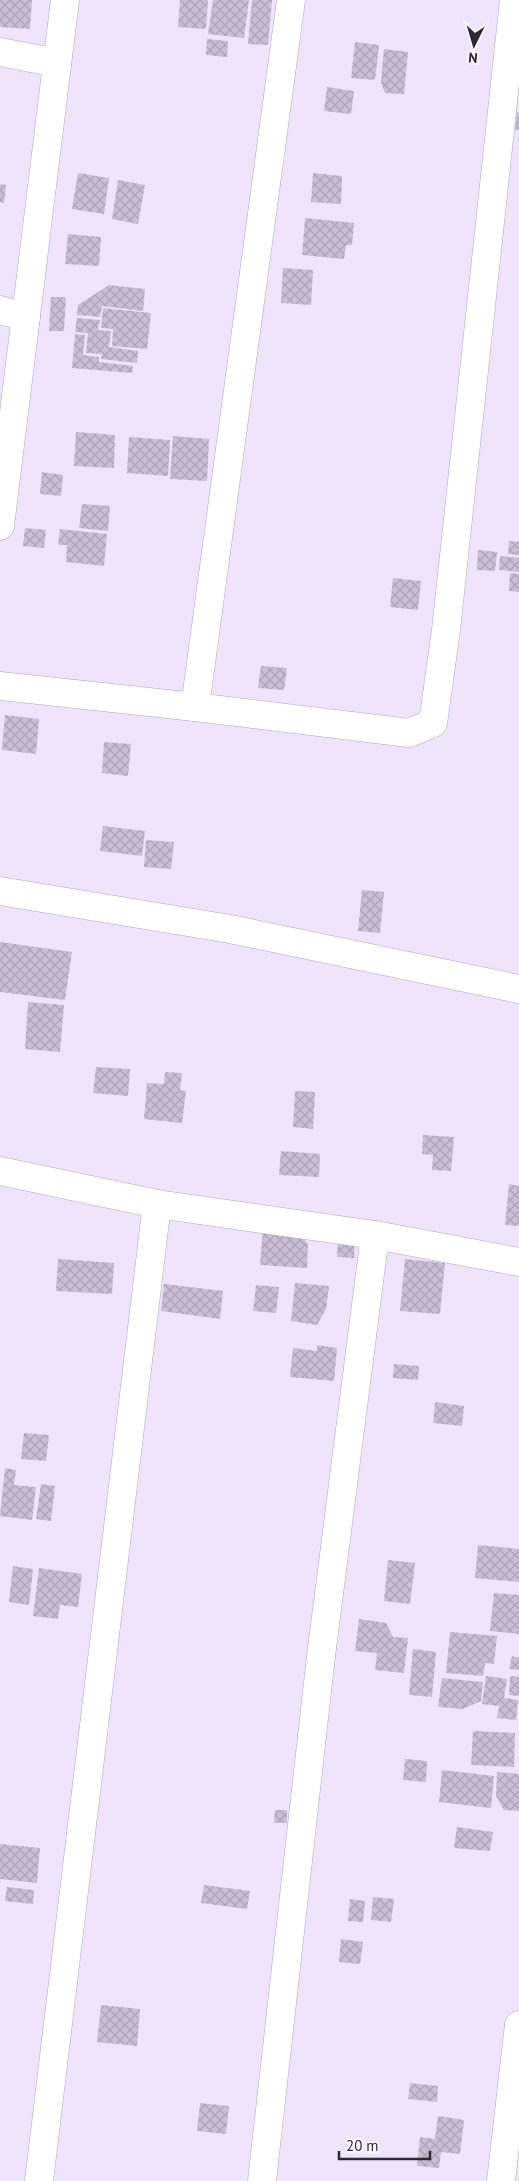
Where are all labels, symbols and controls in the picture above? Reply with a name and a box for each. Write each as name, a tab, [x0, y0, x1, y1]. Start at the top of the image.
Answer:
north arrow	[449, 20, 499, 70]
text: N	[467, 49, 478, 67]
scale bar	[339, 2128, 430, 2160]
text: 20 m	[346, 2136, 379, 2155]

